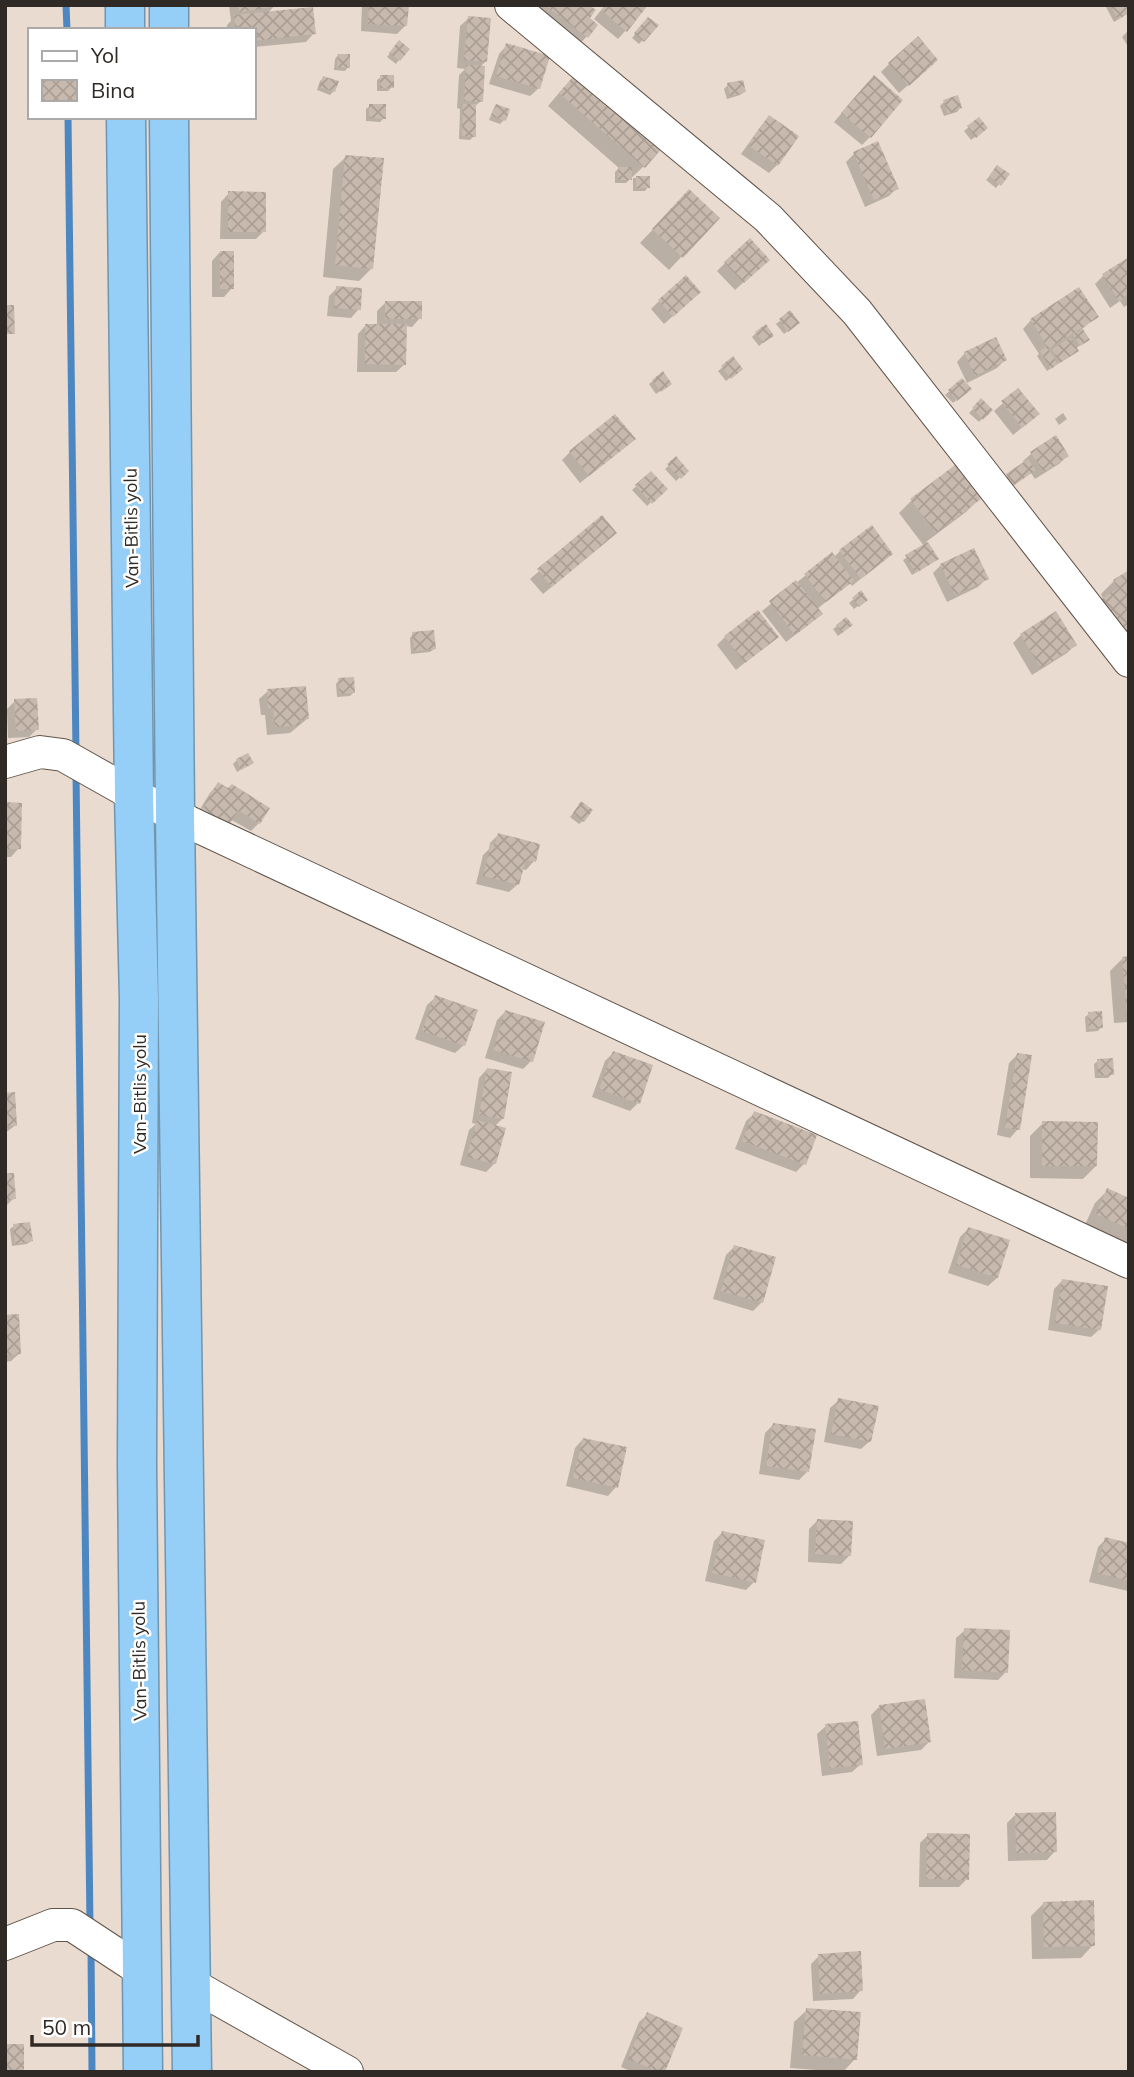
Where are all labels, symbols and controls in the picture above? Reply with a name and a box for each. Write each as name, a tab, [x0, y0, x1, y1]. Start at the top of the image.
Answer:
legend	[28, 28, 256, 119]
text: Yol	[90, 42, 119, 68]
text: Bina	[91, 77, 135, 103]
street label: Van-Bitlis yolu	[118, 468, 144, 588]
street label: Van-Bitlis yolu	[128, 1034, 151, 1154]
street label: Van-Bitlis yolu	[126, 1601, 152, 1721]
scale bar	[32, 2004, 198, 2048]
text: 50 m	[42, 2014, 91, 2040]

